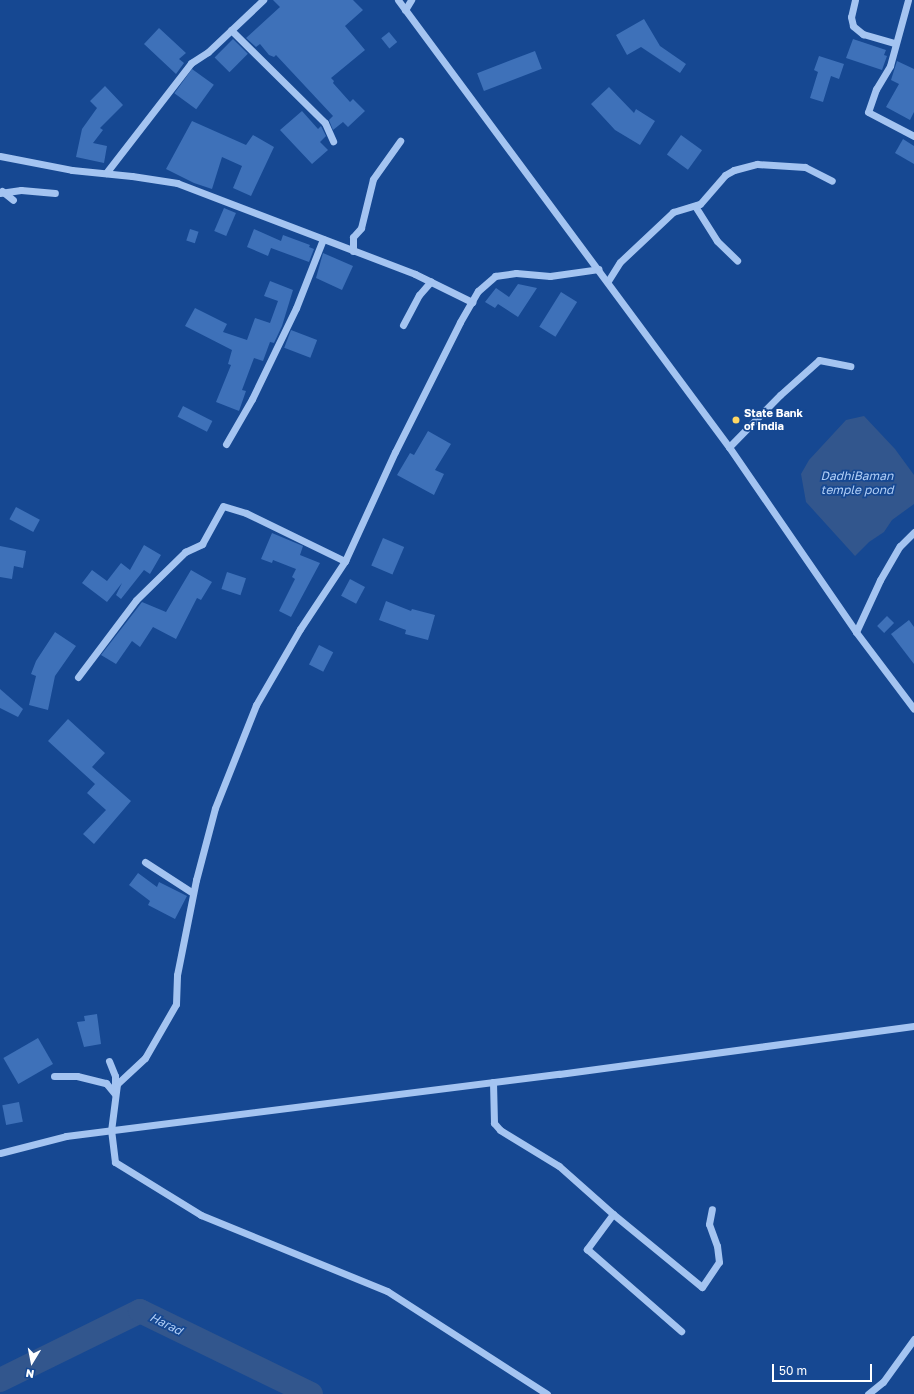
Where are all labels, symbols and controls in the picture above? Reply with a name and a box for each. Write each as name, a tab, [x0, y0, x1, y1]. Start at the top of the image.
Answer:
place label: State Bank of India	[744, 407, 803, 433]
marker: State Bank of India	[731, 415, 741, 425]
water label: DadhiBaman temple pond	[821, 469, 893, 497]
water label: Harad	[147, 1310, 185, 1338]
north arrow	[12, 1342, 52, 1382]
scale bar	[774, 1356, 874, 1382]
text: 50 m	[779, 1363, 807, 1378]
text: N	[25, 1367, 35, 1381]

